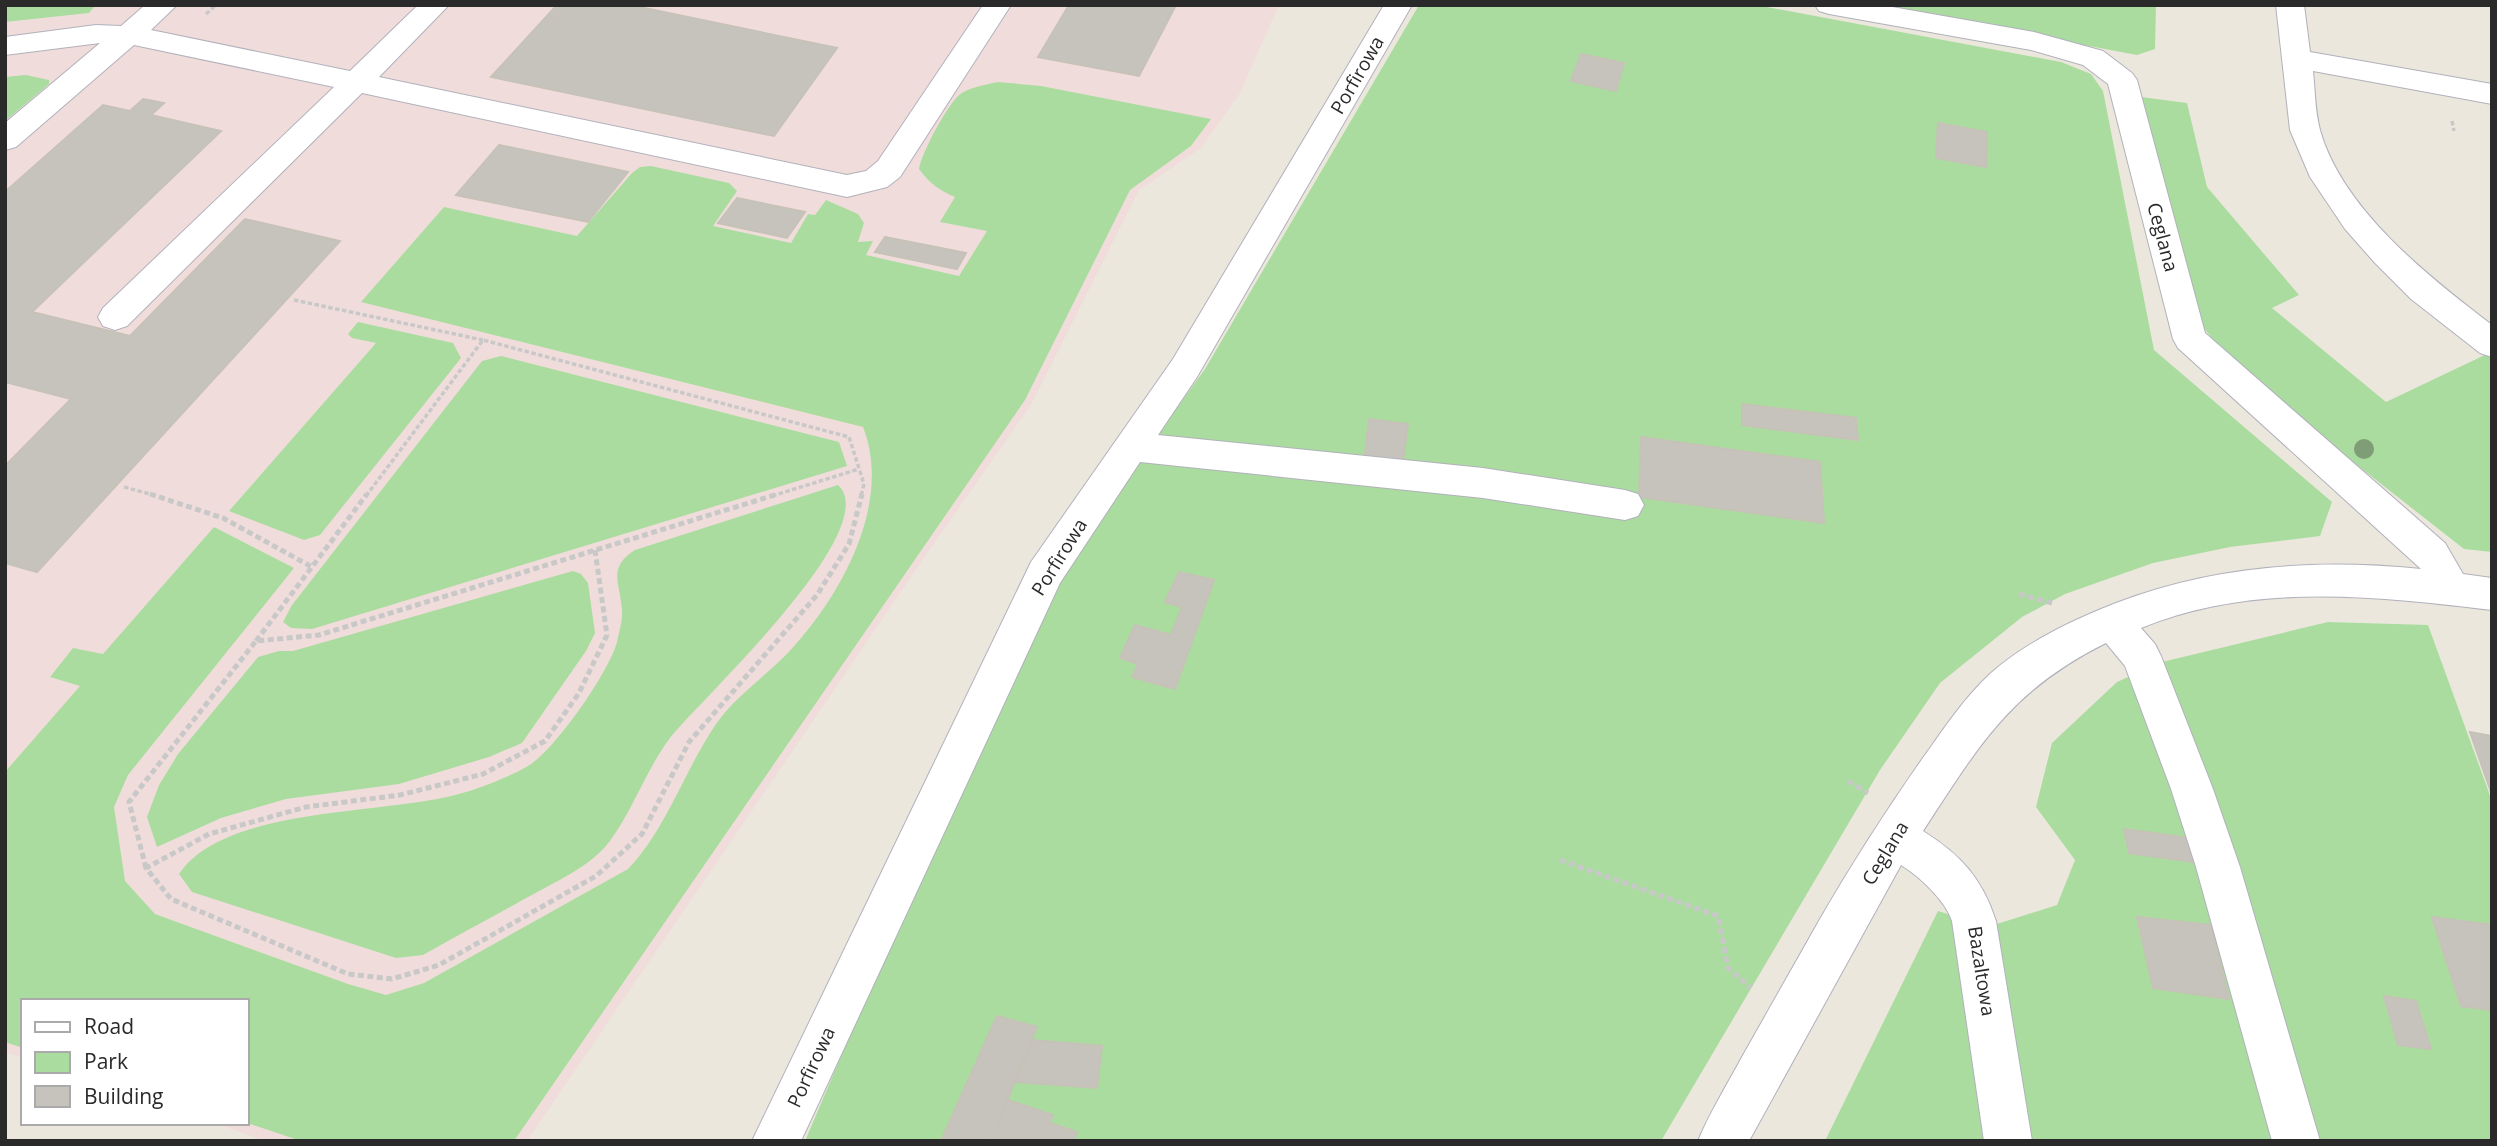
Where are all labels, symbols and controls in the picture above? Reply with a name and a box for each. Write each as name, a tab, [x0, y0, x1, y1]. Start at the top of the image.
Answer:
street label: Porfirowa	[1324, 31, 1390, 119]
street label: Ceglana	[2141, 200, 2185, 274]
street label: Porfirowa	[1025, 514, 1093, 600]
street label: Ceglana	[1856, 816, 1914, 890]
street label: Bazaltowa	[1962, 924, 2002, 1018]
legend	[21, 999, 248, 1125]
text: Road	[84, 1012, 134, 1040]
street label: Porfirowa	[781, 1022, 841, 1112]
text: Park	[84, 1047, 128, 1075]
text: Building	[84, 1082, 163, 1110]

